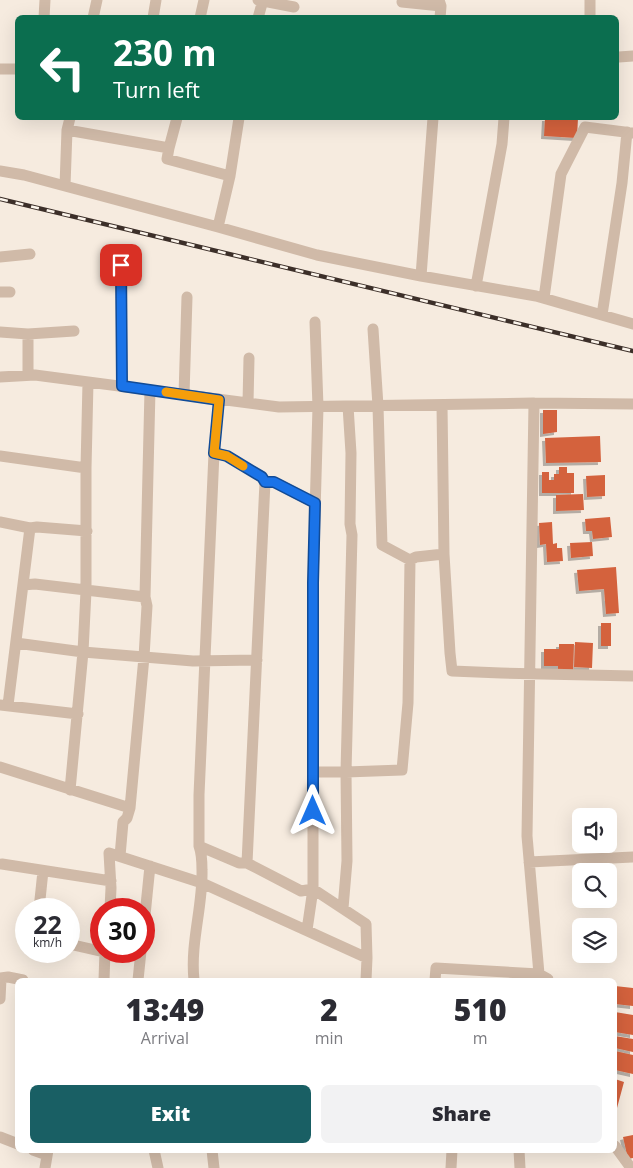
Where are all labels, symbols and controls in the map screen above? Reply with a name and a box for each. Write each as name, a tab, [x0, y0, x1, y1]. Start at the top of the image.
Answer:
text: 230 m	[113, 29, 217, 76]
icon: left	[30, 35, 95, 100]
text: Turn left	[113, 74, 200, 104]
pin	[100, 244, 142, 286]
icon: arrive	[107, 251, 135, 279]
position arrow	[286, 784, 338, 836]
map controls	[572, 808, 617, 963]
button: sound	[572, 808, 617, 853]
button: search	[572, 863, 617, 908]
speed limit sign: 30	[90, 898, 155, 963]
text: 22	[33, 907, 62, 941]
button: layers	[572, 918, 617, 963]
text: km/h	[33, 934, 62, 951]
text: 13:49	[125, 989, 204, 1030]
text: 2	[320, 989, 338, 1030]
text: 510	[454, 989, 507, 1030]
text: Arrival	[141, 1027, 189, 1049]
text: min	[315, 1027, 343, 1049]
text: m	[473, 1027, 488, 1049]
button: Exit	[30, 1085, 311, 1143]
button: Share	[321, 1085, 602, 1143]

